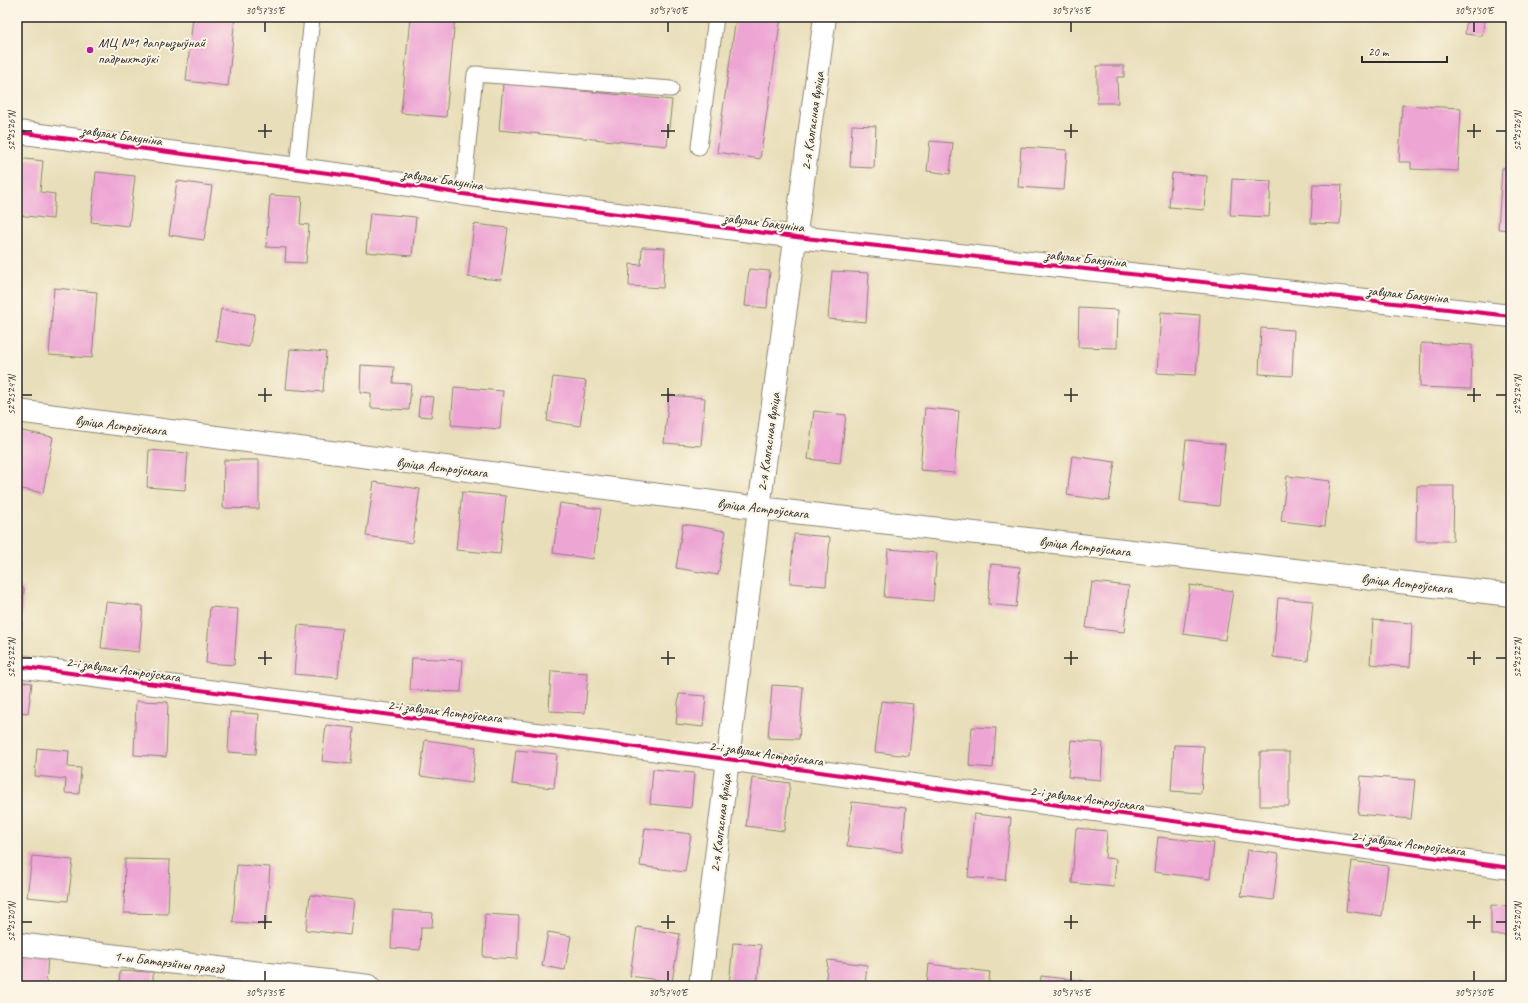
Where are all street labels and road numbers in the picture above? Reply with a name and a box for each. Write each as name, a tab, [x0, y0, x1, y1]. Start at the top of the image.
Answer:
street label: 2-я Калгасная вуліца	[797, 70, 828, 171]
street label: завулак Бакуніна	[79, 121, 164, 150]
street label: завулак Бакуніна	[400, 164, 485, 194]
street label: завулак Бакуніна	[721, 209, 806, 236]
street label: завулак Бакуніна	[1043, 246, 1128, 271]
street label: завулак Бакуніна	[1365, 282, 1450, 307]
street label: 2-я Калгасная вуліца	[753, 391, 784, 492]
street label: вуліца Астроўскага	[74, 411, 169, 440]
street label: вуліца Астроўскага	[395, 453, 490, 482]
street label: вуліца Астроўскага	[716, 494, 811, 523]
street label: вуліца Астроўскага	[1038, 532, 1133, 561]
street label: вуліца Астроўскага	[1360, 569, 1455, 598]
street label: 2-і завулак Астроўскага	[65, 653, 182, 686]
street label: 2-і завулак Астроўскага	[387, 696, 504, 727]
street label: 2-і завулак Астроўскага	[708, 737, 825, 770]
street label: 2-я Калгасная вуліца	[706, 772, 735, 873]
street label: 2-і завулак Астроўскага	[1029, 782, 1146, 815]
street label: 2-і завулак Астроўскага	[1350, 827, 1467, 860]
street label: 1-ы Батарэйны праезд	[113, 947, 227, 978]

